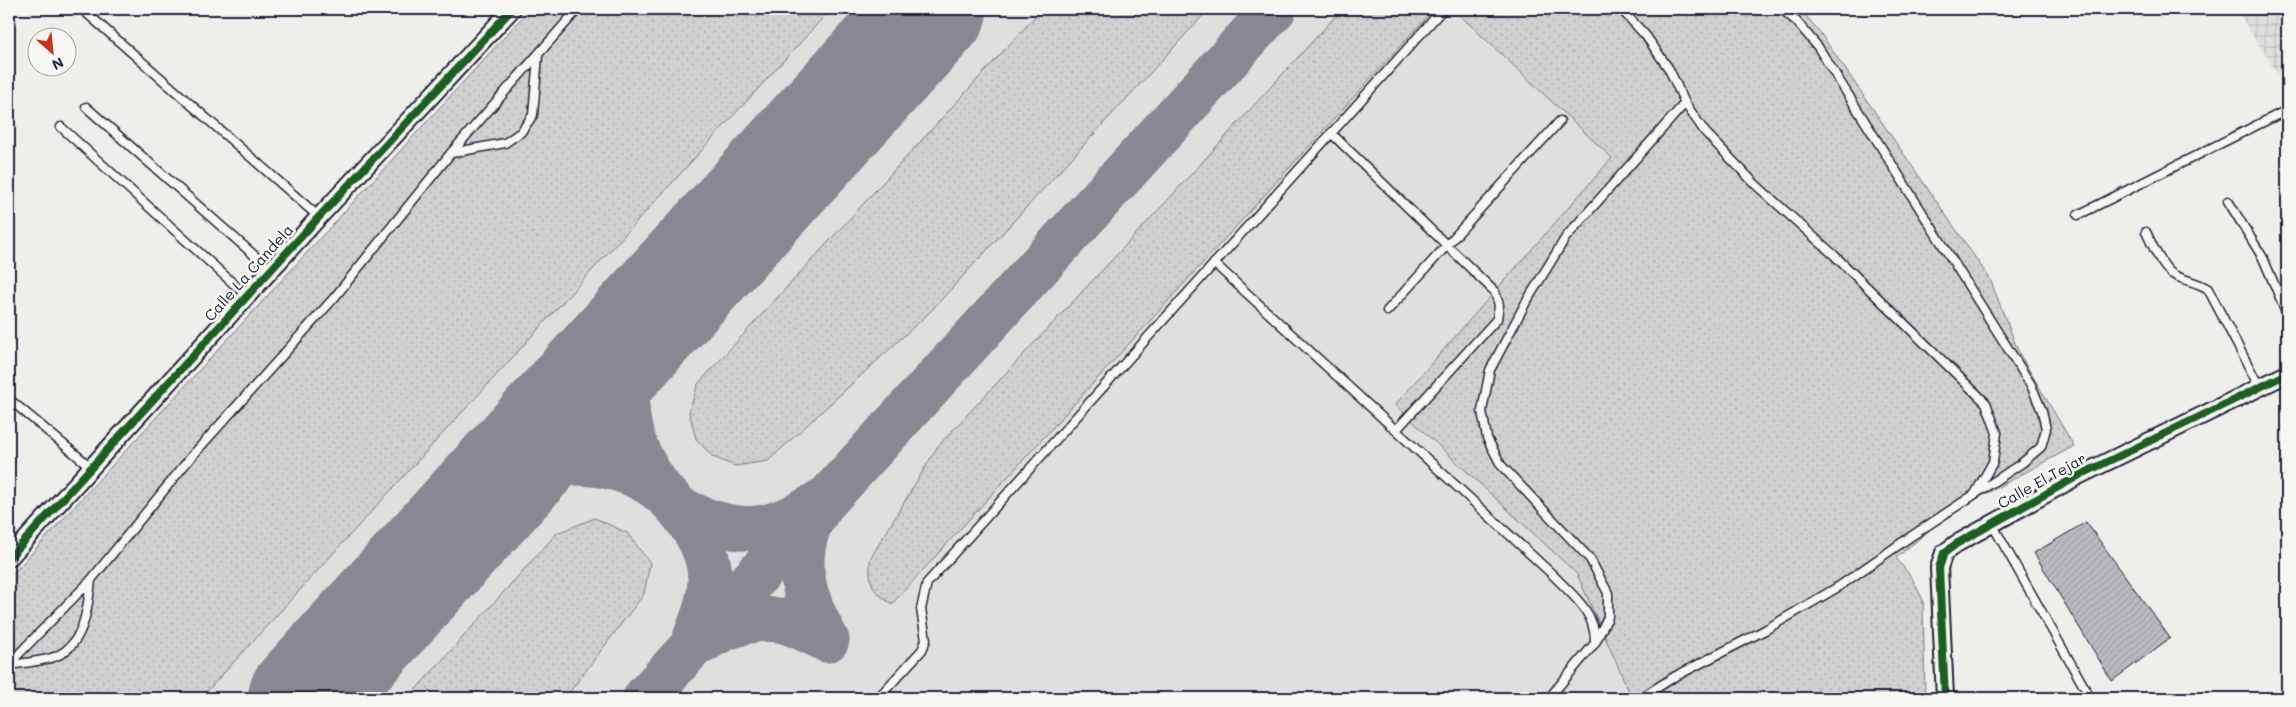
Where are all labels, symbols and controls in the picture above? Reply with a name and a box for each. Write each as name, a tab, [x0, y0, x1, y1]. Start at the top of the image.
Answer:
north arrow	[28, 28, 78, 78]
text: N	[49, 53, 67, 75]
street label: Calle La Candela	[199, 220, 297, 325]
street label: Calle El Tejar	[1994, 448, 2089, 513]

